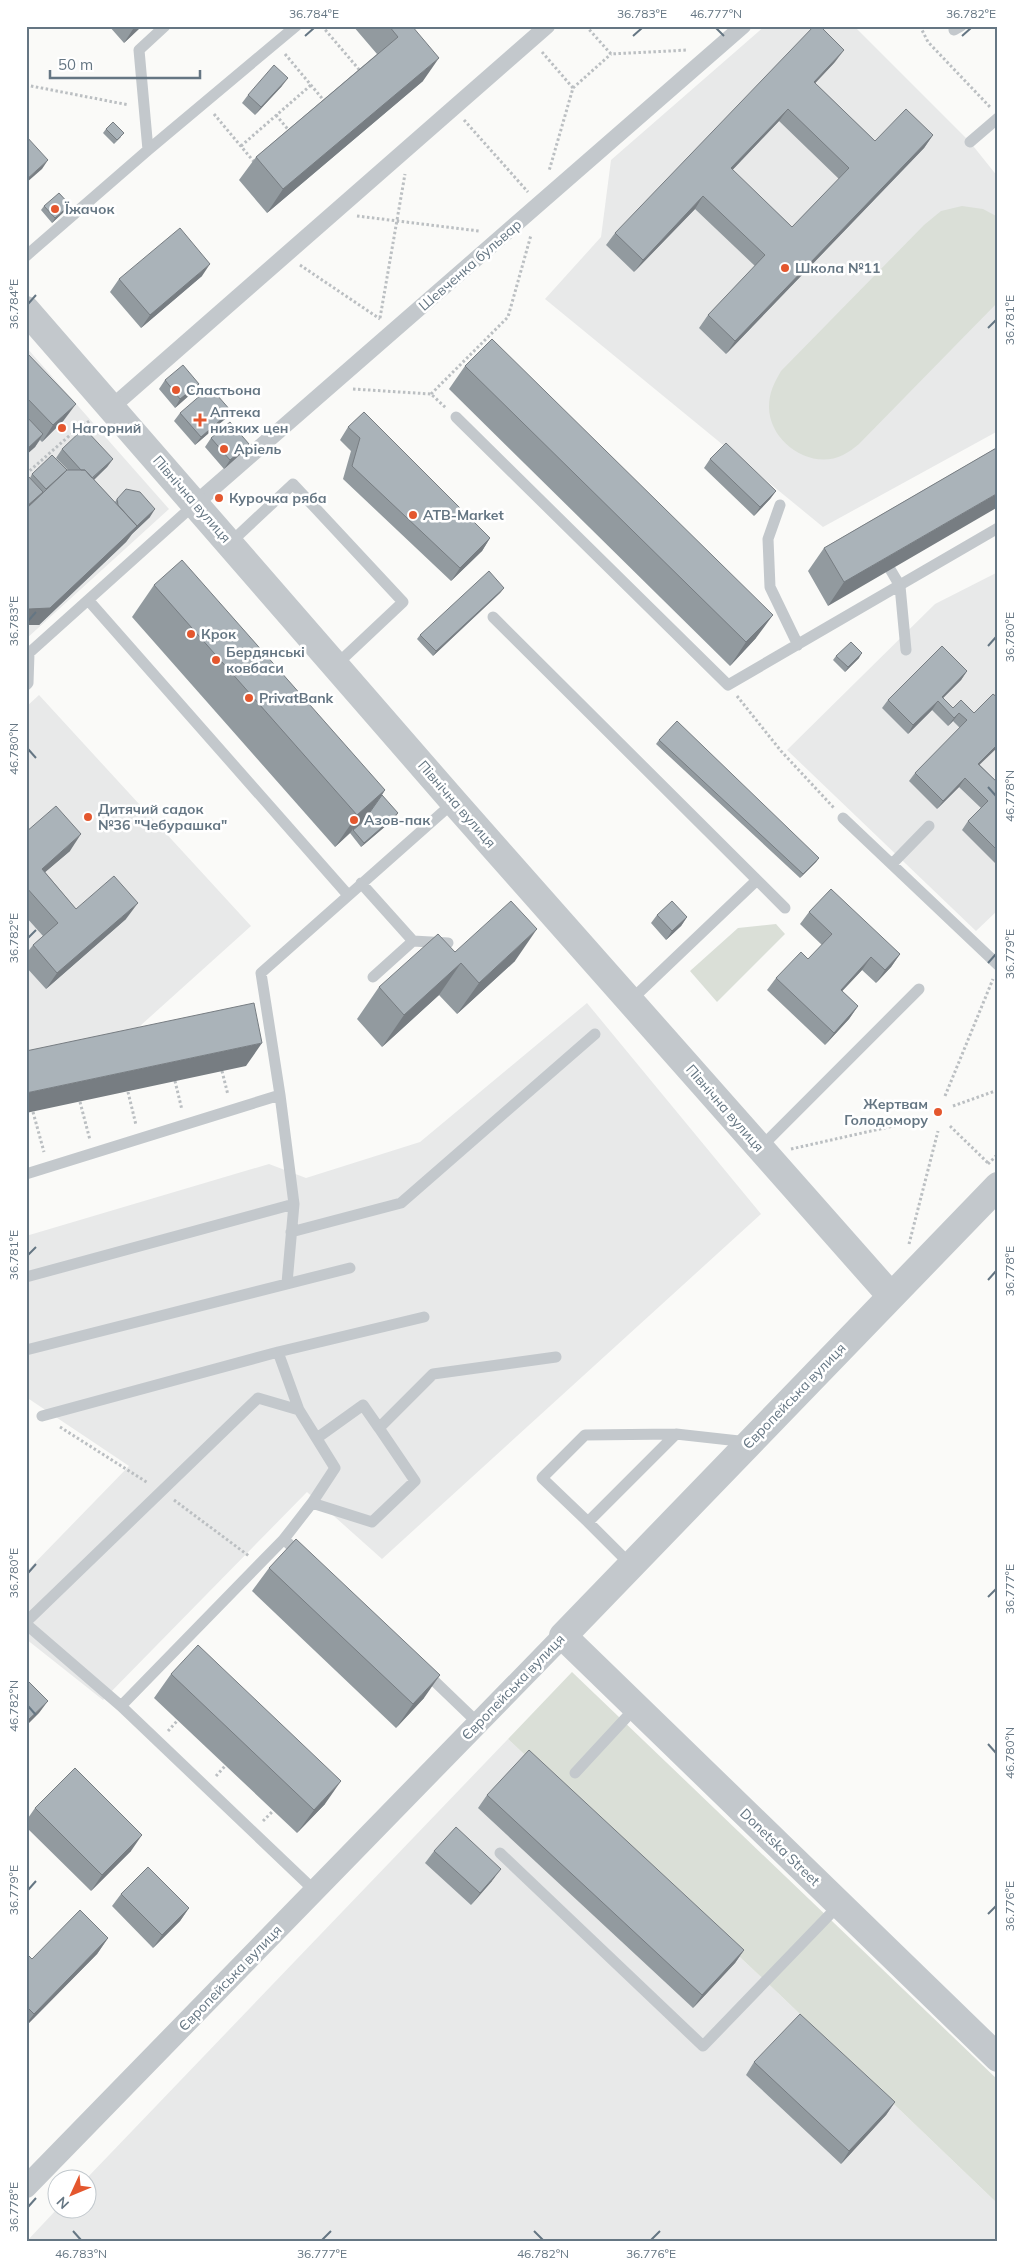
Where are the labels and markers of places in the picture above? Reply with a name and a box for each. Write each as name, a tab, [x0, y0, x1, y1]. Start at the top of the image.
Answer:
place label: Їжачок	[64, 200, 115, 218]
marker: Їжачок	[49, 203, 61, 215]
place label: Школа №11	[795, 259, 880, 277]
marker: Школа №11	[779, 262, 791, 274]
place label: Сластьона	[186, 381, 261, 399]
marker: Сластьона	[170, 384, 182, 396]
place label: Аптека низких цен	[210, 403, 288, 437]
marker: Аптека низких цен	[194, 414, 206, 426]
place label: Нагорний	[72, 419, 141, 437]
marker: Нагорний	[56, 422, 68, 434]
place label: Аріель	[234, 440, 282, 458]
marker: Аріель	[218, 443, 230, 455]
place label: Курочка ряба	[229, 489, 327, 507]
marker: Курочка ряба	[213, 492, 225, 504]
place label: ATB-Market	[423, 506, 504, 524]
marker: ATB-Market	[407, 509, 419, 521]
place label: Крок	[201, 625, 237, 643]
marker: Крок	[185, 628, 197, 640]
place label: Бердянські ковбаси	[226, 643, 305, 677]
marker: Бердянські ковбаси	[210, 654, 222, 666]
place label: PrivatBank	[259, 689, 334, 707]
marker: PrivatBank	[243, 692, 255, 704]
place label: Дитячий садок №36 "Чебурашка"	[98, 800, 227, 834]
marker: Дитячий садок №36 "Чебурашка"	[82, 811, 94, 823]
place label: Азов-пак	[364, 811, 431, 829]
marker: Азов-пак	[348, 814, 360, 826]
place label: Жертвам Голодомору	[844, 1095, 928, 1129]
marker: Жертвам Голодомору	[932, 1106, 944, 1118]

